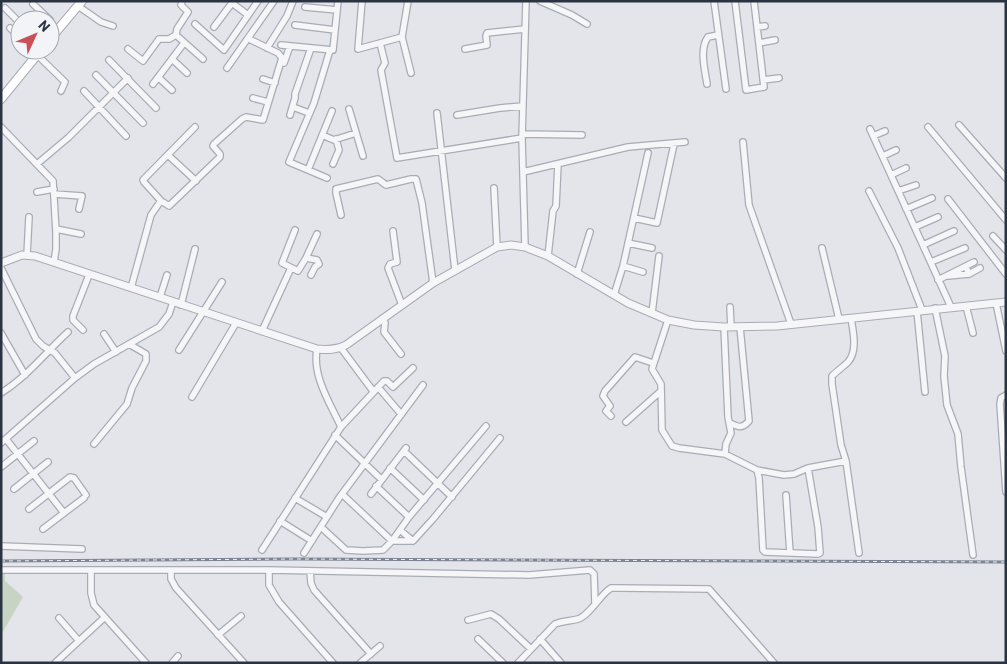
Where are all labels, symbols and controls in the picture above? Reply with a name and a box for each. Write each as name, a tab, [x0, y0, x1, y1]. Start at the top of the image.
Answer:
north arrow	[10, 10, 60, 60]
text: N	[35, 16, 54, 35]

